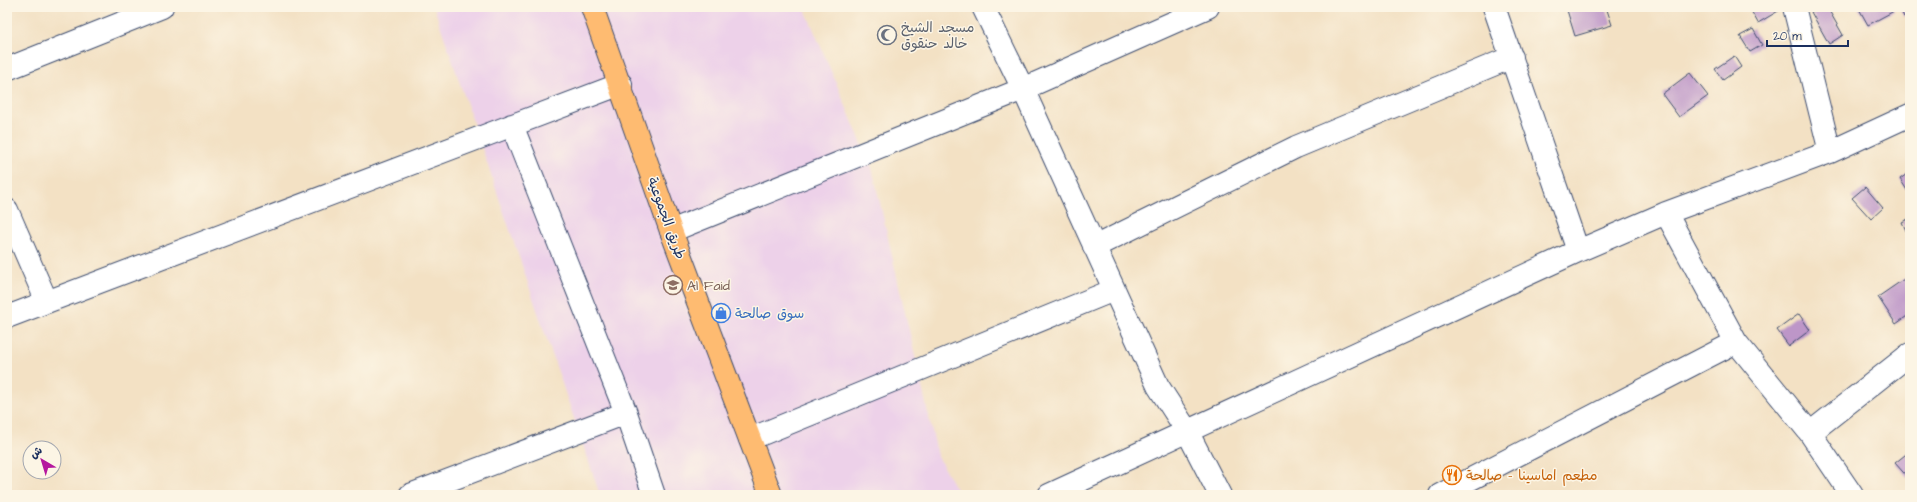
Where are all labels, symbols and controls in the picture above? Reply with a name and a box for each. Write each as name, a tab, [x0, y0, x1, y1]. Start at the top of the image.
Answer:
place label: مسجد الشيخ خالد حنقوق	[901, 18, 974, 54]
scale bar	[1767, 22, 1848, 48]
mosque icon: مسجد الشيخ خالد حنقوق	[876, 24, 898, 46]
text: 20 m	[1773, 28, 1802, 45]
street label: طريق الجموعية	[642, 175, 690, 262]
school or university icon: Al Faid	[662, 274, 684, 296]
place label: Al Faid	[687, 276, 730, 296]
shop icon: سوق صالحة	[710, 302, 732, 324]
place label: سوق صالحة	[735, 304, 804, 324]
north arrow	[22, 440, 62, 480]
text: ش	[27, 443, 46, 462]
restaurant icon: مطعم اماسينا - صالحة	[1441, 464, 1463, 486]
place label: مطعم اماسينا - صالحة	[1466, 466, 1598, 486]

